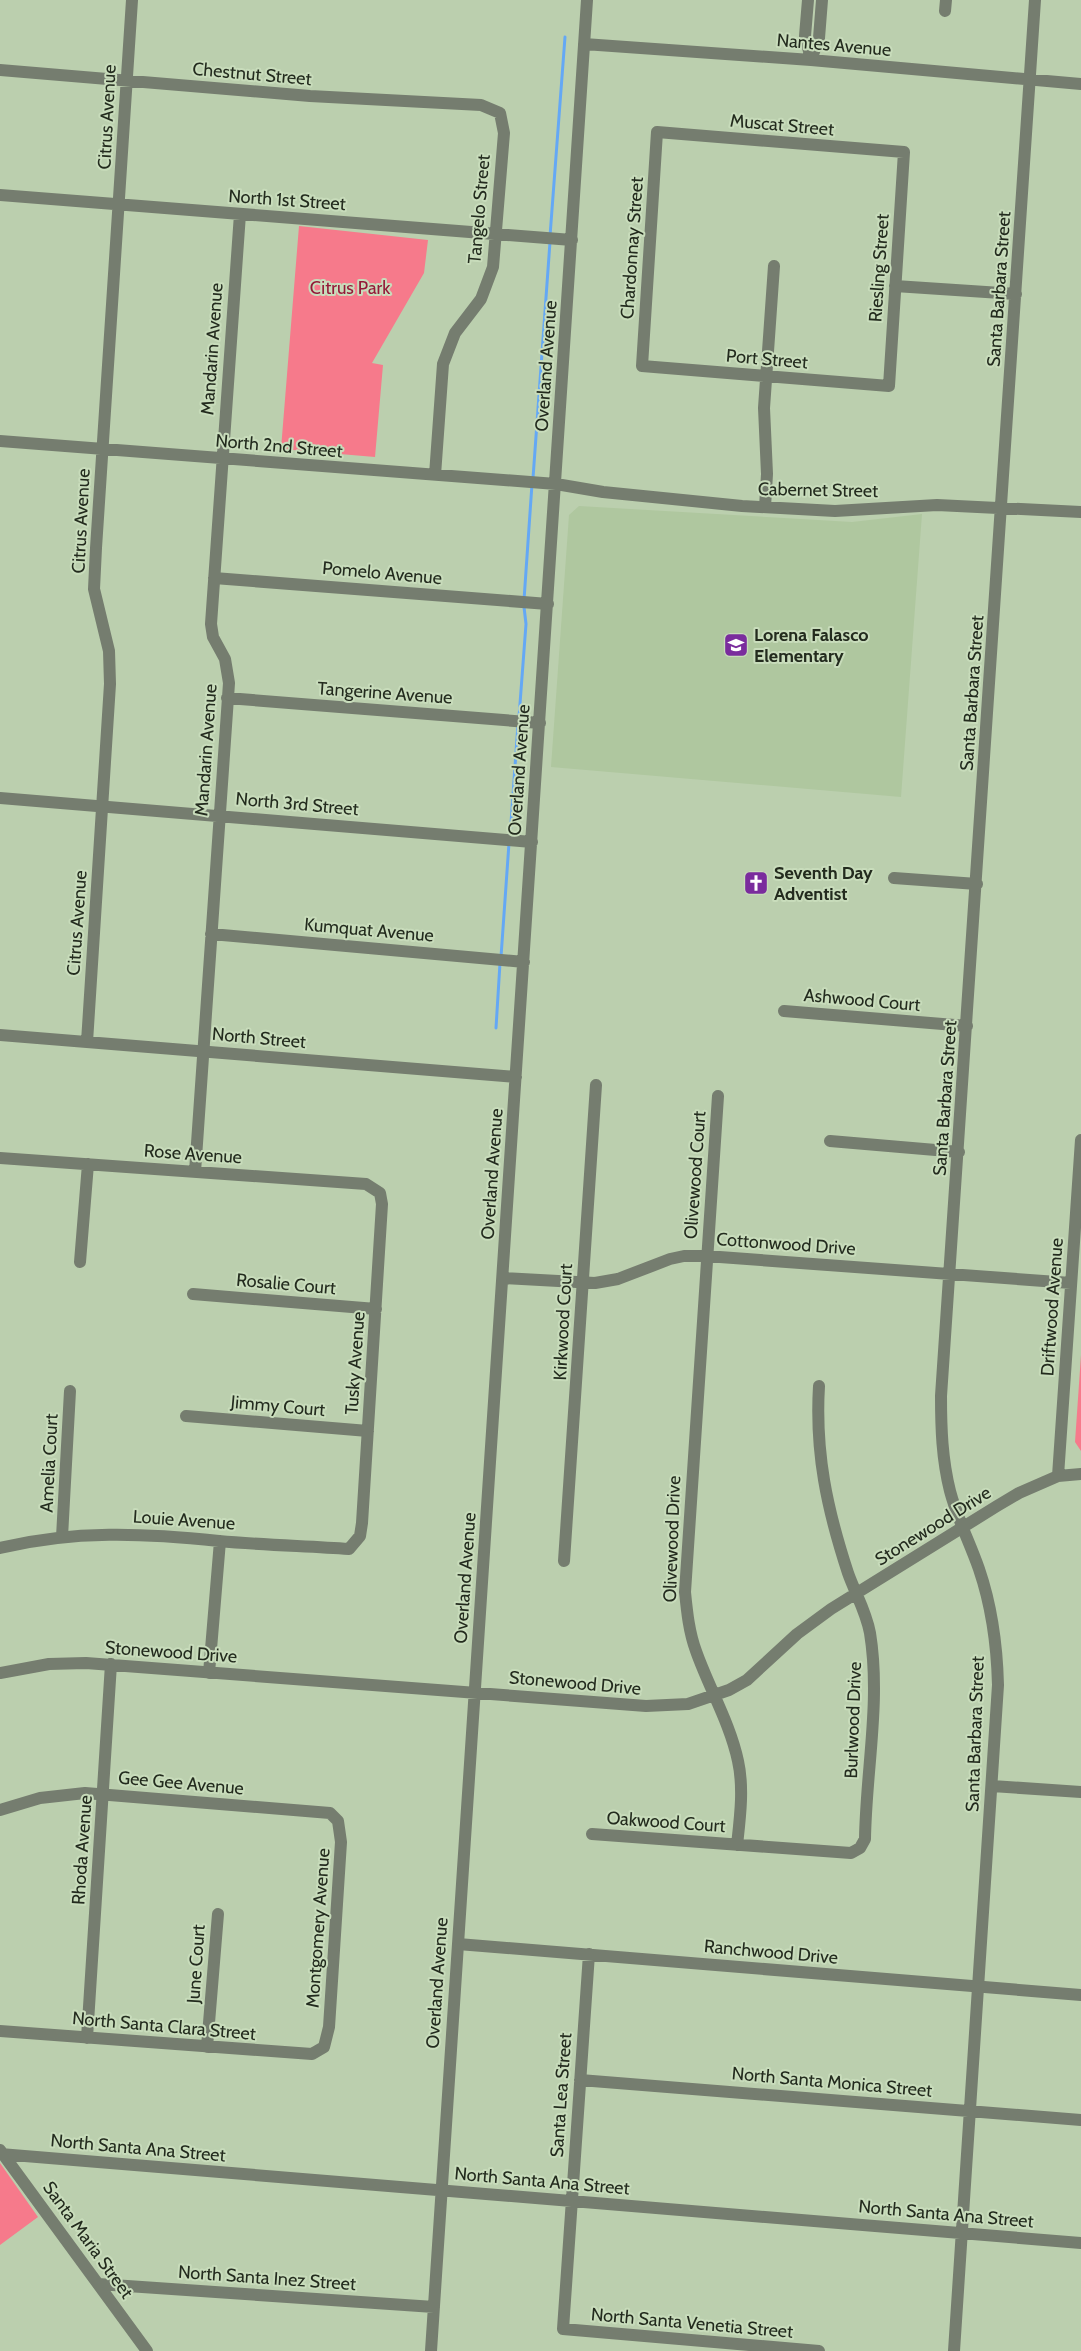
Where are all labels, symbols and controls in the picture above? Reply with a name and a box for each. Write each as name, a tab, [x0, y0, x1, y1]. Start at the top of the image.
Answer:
street label: Nantes Avenue	[776, 29, 892, 61]
street label: Chestnut Street	[192, 58, 312, 90]
street label: Citrus Avenue	[93, 64, 121, 170]
street label: Muscat Street	[729, 109, 835, 141]
street label: Tangelo Street	[463, 153, 495, 265]
street label: Chardonnay Street	[616, 176, 648, 320]
street label: North 1st Street	[228, 185, 346, 215]
street label: Santa Barbara Street	[983, 210, 1015, 368]
street label: Riesling Street	[864, 213, 894, 323]
park label: Citrus Park	[310, 277, 391, 299]
street label: Mandarin Avenue	[196, 282, 228, 416]
street label: Overland Avenue	[530, 300, 562, 432]
street label: Port Street	[725, 344, 809, 374]
street label: North 2nd Street	[214, 429, 344, 463]
street label: Citrus Avenue	[67, 468, 95, 574]
street label: Cabernet Street	[758, 478, 878, 502]
street label: Pomelo Avenue	[321, 557, 443, 589]
street label: Santa Barbara Street	[956, 614, 988, 772]
place label: Lorena Falasco Elementary	[754, 624, 869, 667]
school or university icon: Lorena Falasco Elementary	[723, 632, 749, 658]
street label: Tangerine Avenue	[317, 677, 453, 709]
street label: Mandarin Avenue	[190, 683, 222, 817]
street label: Overland Avenue	[503, 704, 535, 836]
street label: North 3rd Street	[235, 788, 359, 820]
place label: Seventh Day Adventist	[774, 862, 873, 905]
street label: Citrus Avenue	[62, 870, 92, 976]
church icon: Seventh Day Adventist	[743, 870, 769, 896]
street label: Kumquat Avenue	[303, 913, 435, 947]
street label: Ashwood Court	[803, 984, 921, 1016]
street label: Santa Barbara Street	[929, 1019, 961, 1177]
street label: North Street	[211, 1023, 307, 1053]
street label: Overland Avenue	[476, 1108, 508, 1240]
street label: Olivewood Court	[680, 1110, 710, 1240]
street label: Rose Avenue	[143, 1140, 243, 1168]
street label: Cottonwood Drive	[716, 1228, 856, 1260]
street label: Driftwood Avenue	[1036, 1237, 1068, 1377]
street label: Kirkwood Court	[549, 1263, 577, 1381]
street label: Rosalie Court	[235, 1269, 337, 1299]
street label: Tusky Avenue	[340, 1311, 370, 1415]
street label: Jimmy Court	[229, 1391, 326, 1421]
street label: Amelia Court	[35, 1413, 63, 1513]
street label: Olivewood Drive	[659, 1475, 685, 1603]
street label: Stonewood Drive	[871, 1482, 995, 1570]
street label: Louie Avenue	[132, 1505, 236, 1535]
street label: Overland Avenue	[449, 1512, 481, 1644]
street label: Stonewood Drive	[104, 1636, 238, 1668]
street label: Santa Barbara Street	[961, 1656, 989, 1812]
street label: Burlwood Drive	[840, 1661, 866, 1779]
street label: Stonewood Drive	[508, 1666, 642, 1700]
street label: Gee Gee Avenue	[117, 1767, 245, 1799]
street label: Rhoda Avenue	[67, 1794, 97, 1906]
street label: Oakwood Court	[606, 1807, 726, 1837]
street label: Montgomery Avenue	[301, 1847, 335, 2009]
street label: Overland Avenue	[421, 1917, 453, 2049]
street label: June Court	[182, 1924, 210, 2005]
street label: Ranchwood Drive	[703, 1935, 839, 1969]
street label: North Santa Clara Street	[71, 2007, 257, 2045]
street label: Santa Lea Street	[546, 2032, 576, 2158]
street label: North Santa Monica Street	[731, 2062, 933, 2102]
street label: North Santa Ana Street	[49, 2129, 227, 2167]
street label: North Santa Ana Street	[453, 2162, 631, 2200]
street label: Santa Maria Street	[38, 2177, 138, 2303]
street label: North Santa Ana Street	[857, 2195, 1035, 2233]
street label: North Santa Inez Street	[177, 2261, 357, 2295]
street label: North Santa Venetia Street	[590, 2303, 794, 2343]

